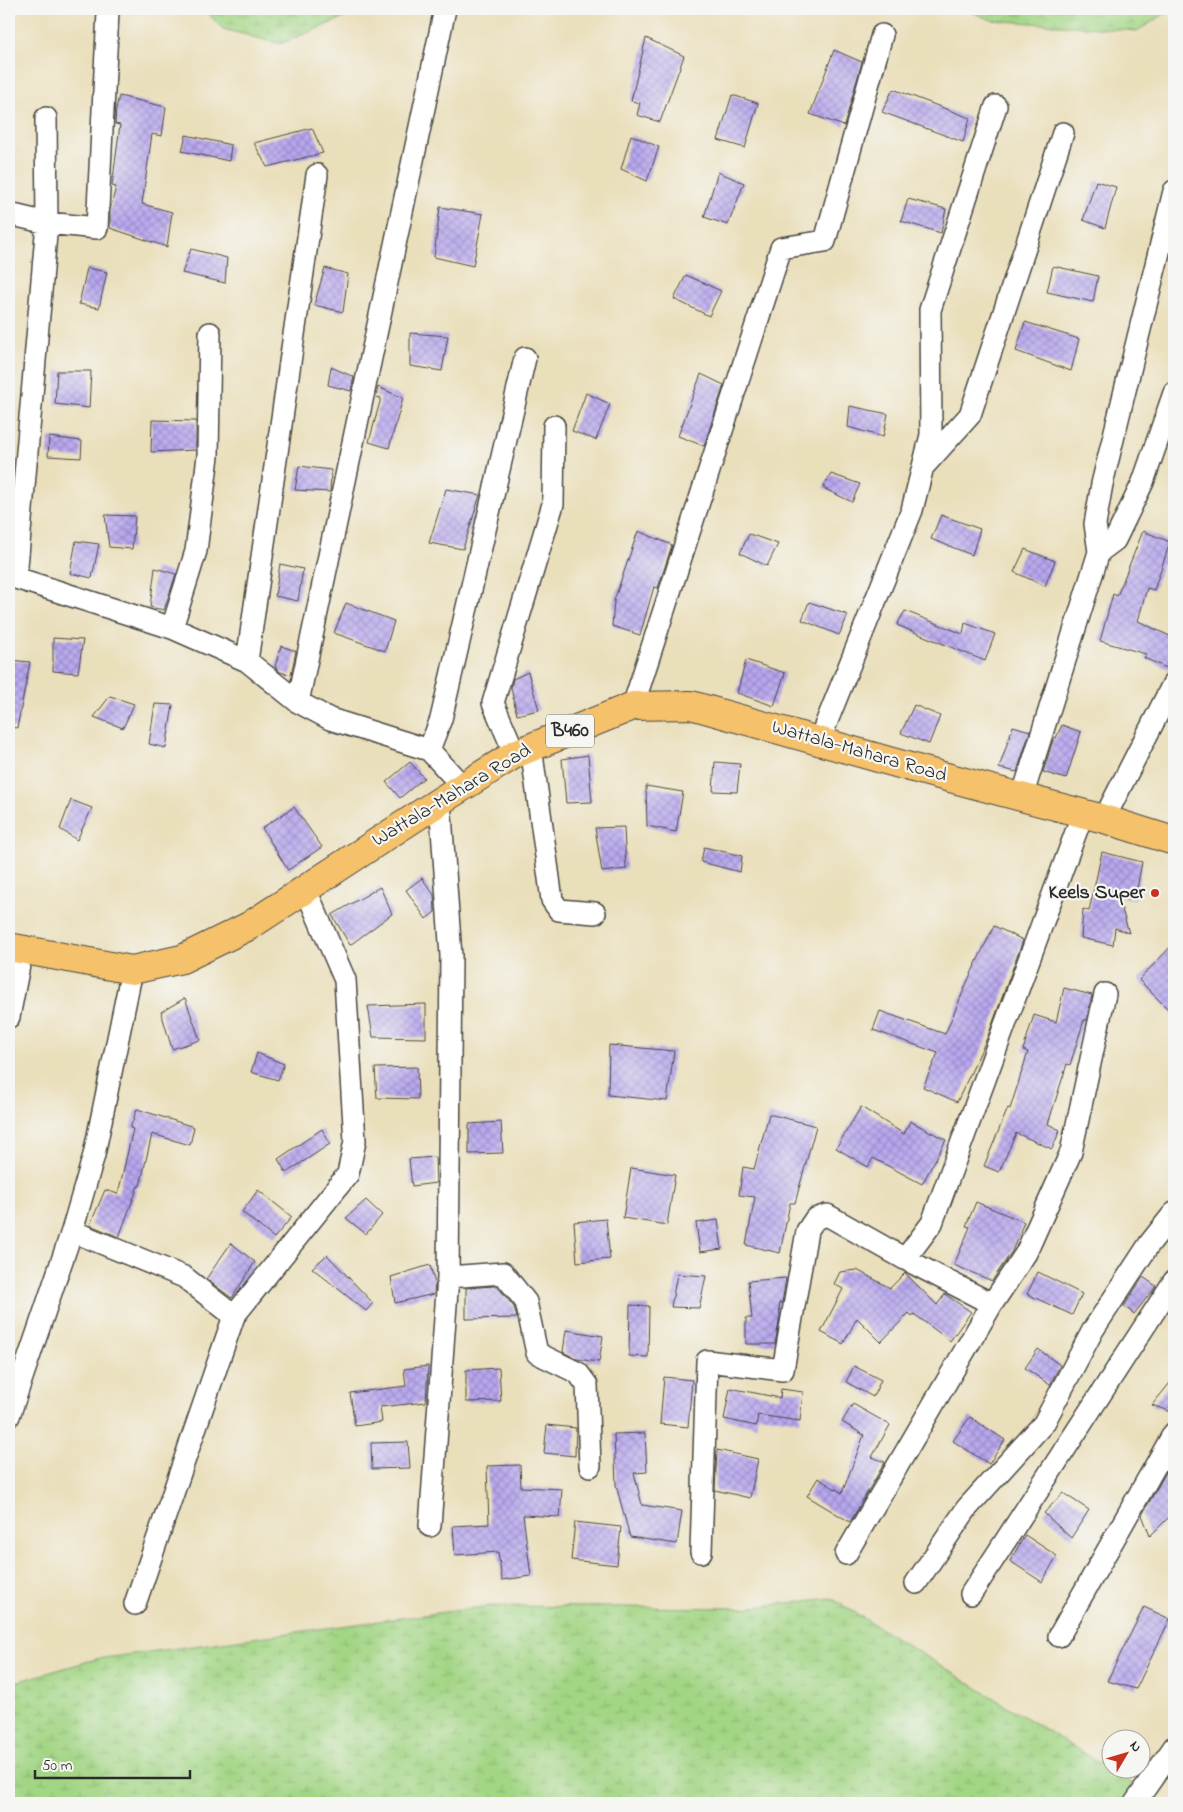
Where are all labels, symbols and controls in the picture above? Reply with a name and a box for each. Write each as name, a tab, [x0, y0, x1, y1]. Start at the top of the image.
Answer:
street label: Wattala-Mahara Road	[768, 713, 950, 791]
road number: B460	[546, 714, 594, 748]
street label: Wattala-Mahara Road	[367, 737, 537, 855]
place label: Keels Super	[1049, 879, 1146, 908]
marker: Keels Super	[1149, 887, 1161, 899]
north arrow	[1100, 1730, 1150, 1780]
text: N	[1124, 1737, 1146, 1757]
scale bar	[35, 1747, 190, 1779]
text: 50 m	[42, 1755, 73, 1777]

